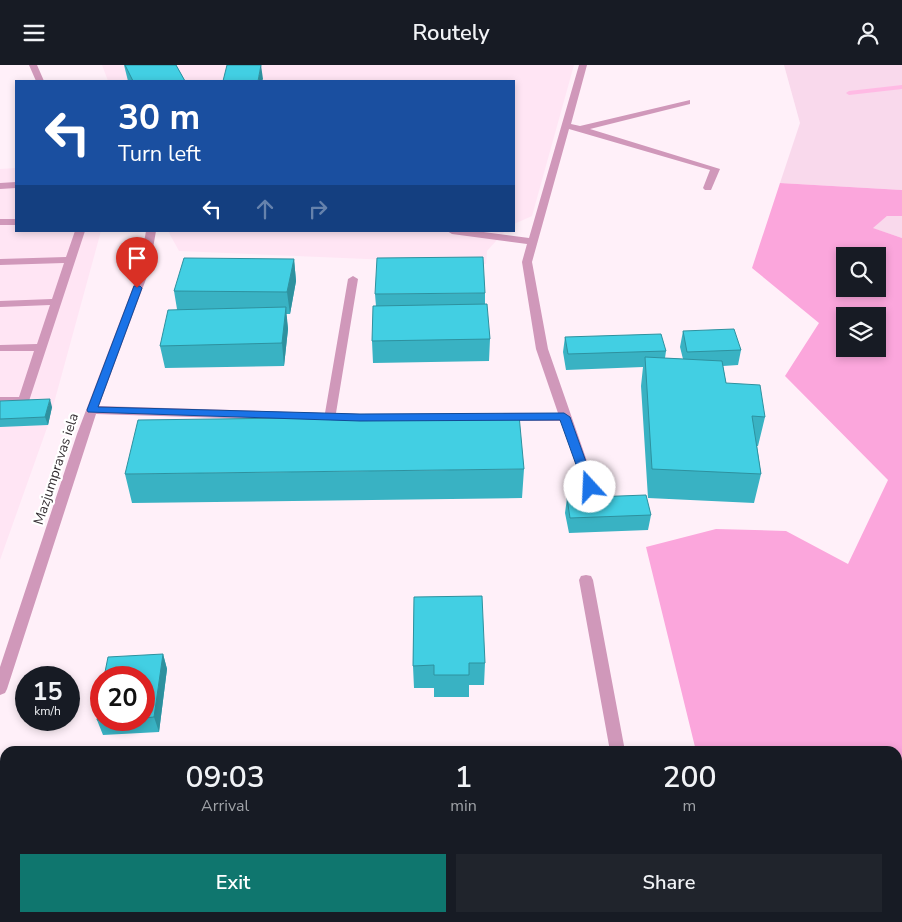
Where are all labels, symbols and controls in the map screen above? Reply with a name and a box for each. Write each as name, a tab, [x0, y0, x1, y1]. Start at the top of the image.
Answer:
text: Routely	[412, 18, 490, 48]
icon: menu	[20, 19, 48, 47]
icon: person	[854, 19, 882, 47]
text: 30 m	[118, 94, 200, 141]
icon: left	[35, 100, 100, 165]
text: Turn left	[118, 139, 201, 169]
icon: left	[198, 195, 226, 223]
icon: ahead	[251, 195, 279, 223]
icon: right	[304, 195, 332, 223]
pin	[116, 237, 158, 288]
icon: arrive	[123, 244, 151, 272]
map controls	[836, 247, 886, 357]
button: search	[836, 247, 886, 297]
button: layers	[836, 307, 886, 357]
street label: Mazjumpravas iela	[29, 411, 83, 527]
position arrow	[563, 460, 615, 512]
speed limit sign: 20	[90, 666, 155, 731]
text: 15	[32, 675, 63, 709]
text: km/h	[34, 703, 61, 719]
text: 09:03	[186, 757, 265, 798]
text: 1	[455, 757, 473, 798]
text: 200	[662, 757, 716, 798]
text: Arrival	[201, 795, 249, 817]
text: min	[450, 795, 477, 817]
text: m	[683, 795, 696, 817]
button: Exit	[20, 854, 446, 912]
button: Share	[456, 854, 882, 912]

